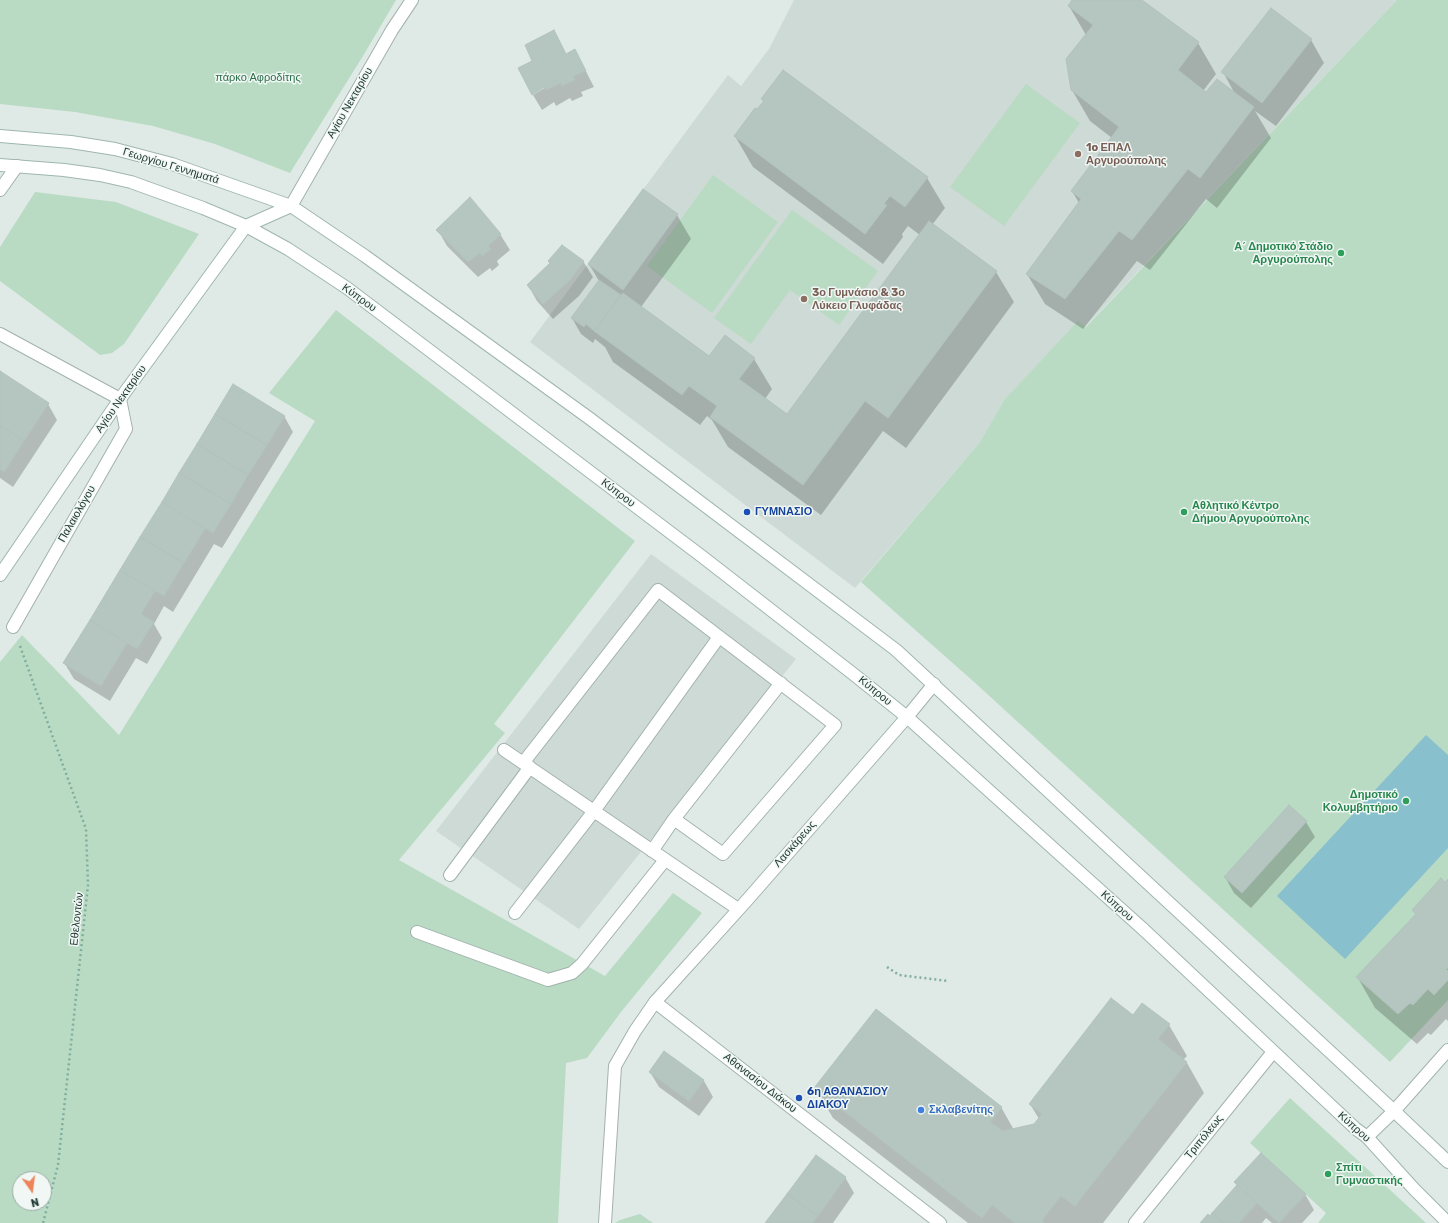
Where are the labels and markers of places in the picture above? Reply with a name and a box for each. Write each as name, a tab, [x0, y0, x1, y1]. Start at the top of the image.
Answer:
place label: 1o ΕΠΑΛ Αργυρούπολης	[1086, 141, 1167, 167]
marker: 1o ΕΠΑΛ Αργυρούπολης	[1073, 149, 1083, 159]
place label: Α΄ Δημοτικό Στάδιο Αργυρούπολης	[1234, 240, 1333, 266]
marker: Α΄ Δημοτικό Στάδιο Αργυρούπολης	[1336, 248, 1346, 258]
place label: 3ο Γυμνάσιο & 3ο Λύκειο Γλυφάδας	[812, 286, 905, 312]
marker: 3ο Γυμνάσιο & 3ο Λύκειο Γλυφάδας	[799, 294, 809, 304]
place label: Αθλητικό Κέντρο Δήμου Αργυρούπολης	[1192, 499, 1309, 525]
place label: ΓΥΜΝΑΣΙΟ	[755, 505, 812, 519]
marker: ΓΥΜΝΑΣΙΟ	[742, 507, 752, 517]
marker: Αθλητικό Κέντρο Δήμου Αργυρούπολης	[1179, 507, 1189, 517]
place label: Δημοτικό Κολυμβητήριο	[1323, 788, 1398, 814]
marker: Δημοτικό Κολυμβητήριο	[1401, 796, 1411, 806]
place label: 6η ΑΘΑΝΑΣΙΟΥ ΔΙΑΚΟΥ	[807, 1085, 888, 1111]
marker: 6η ΑΘΑΝΑΣΙΟΥ ΔΙΑΚΟΥ	[794, 1093, 804, 1103]
place label: Σκλαβενίτης	[929, 1103, 993, 1117]
marker: Σκλαβενίτης	[916, 1105, 926, 1115]
place label: Σπίτι Γυμναστικής	[1336, 1161, 1403, 1187]
marker: Σπίτι Γυμναστικής	[1323, 1169, 1333, 1179]

